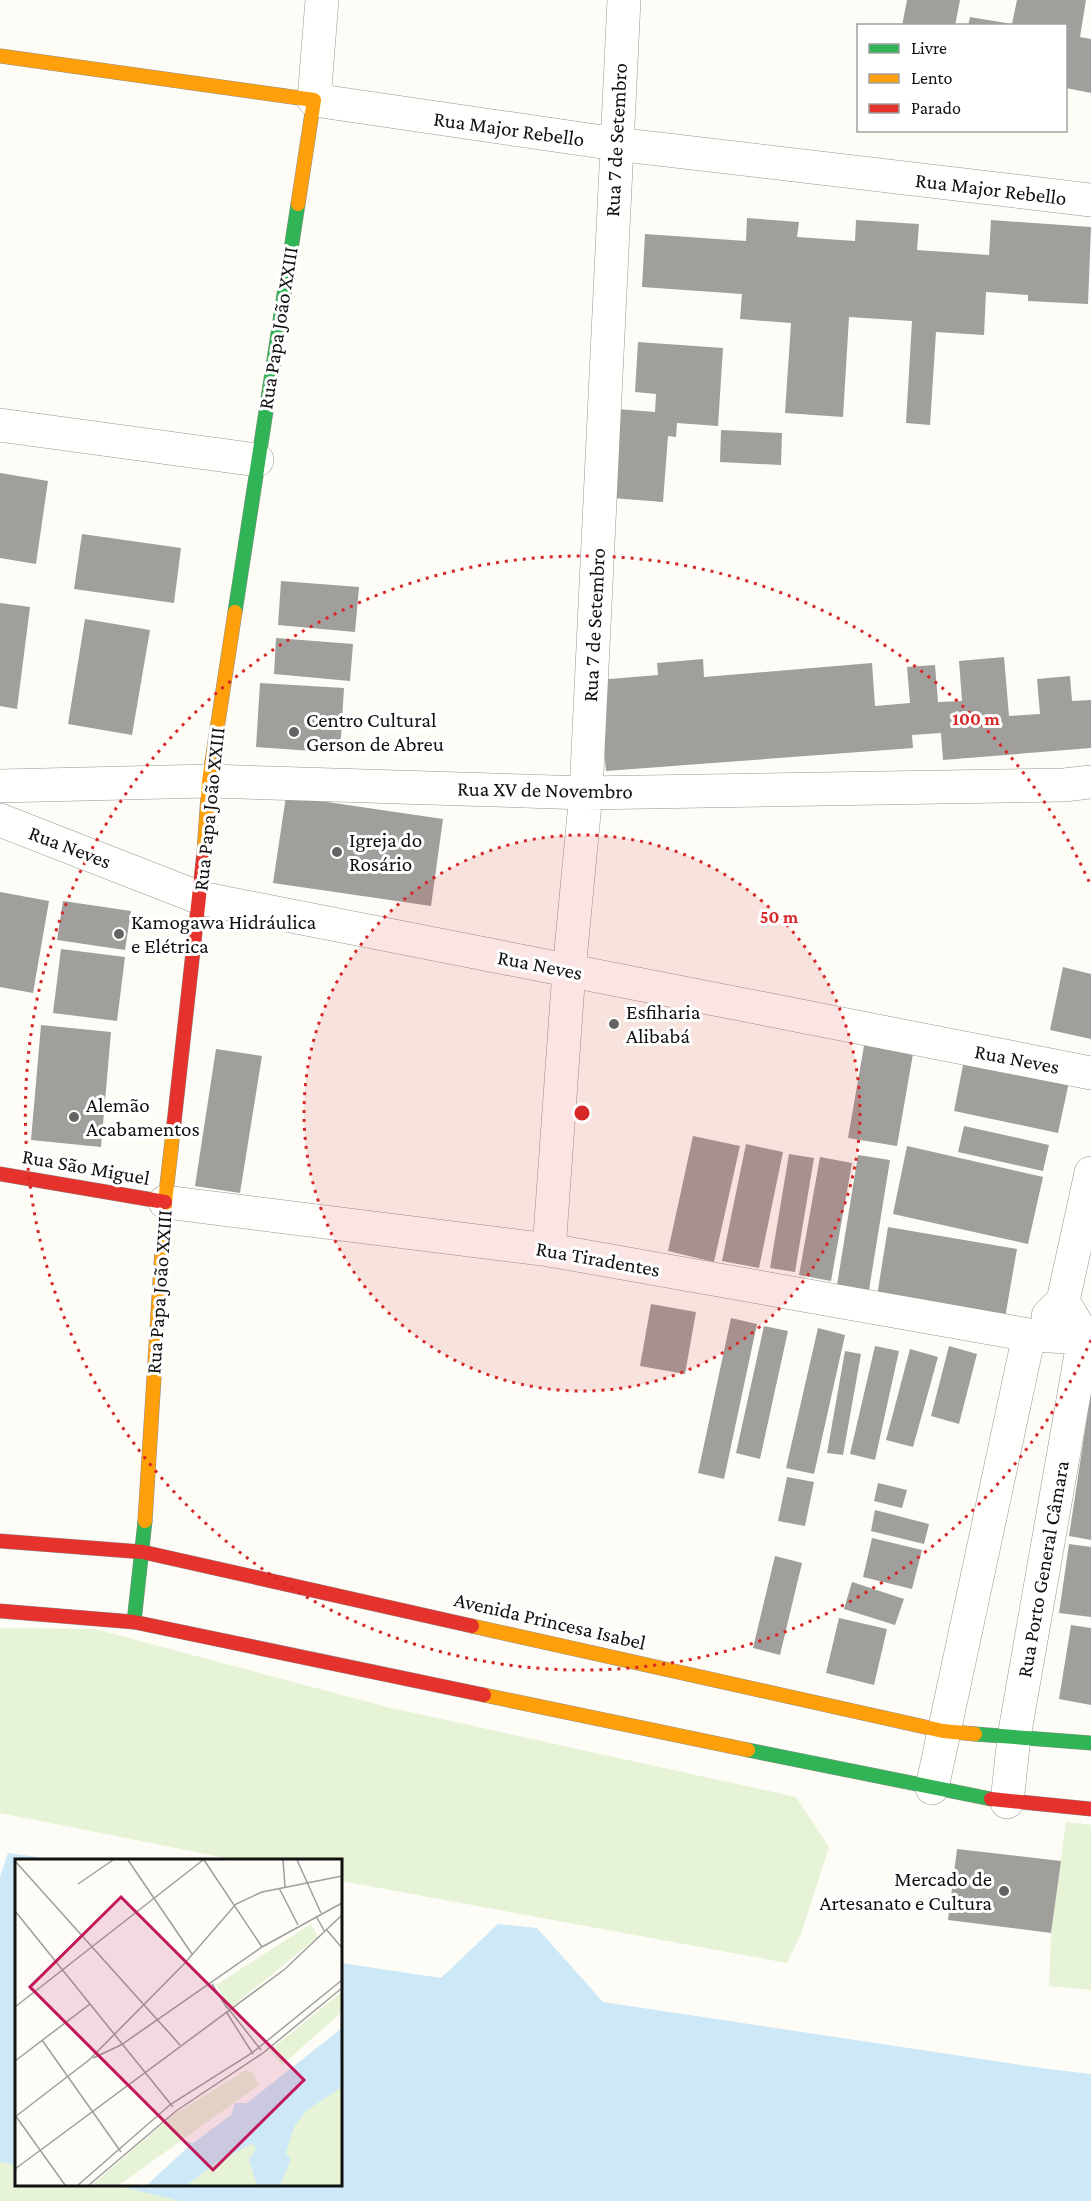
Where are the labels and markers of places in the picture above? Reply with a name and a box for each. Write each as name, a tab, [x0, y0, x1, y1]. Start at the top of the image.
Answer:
place label: Centro Cultural Gerson de Abreu	[306, 708, 444, 756]
marker: Centro Cultural Gerson de Abreu	[287, 725, 301, 739]
place label: Igreja do Rosário	[349, 828, 422, 876]
marker: Igreja do Rosário	[330, 845, 344, 859]
place label: Kamogawa Hidráulica e Elétrica	[131, 910, 316, 958]
marker: Kamogawa Hidráulica e Elétrica	[112, 927, 126, 941]
place label: Esfiharia Alibabá	[626, 1000, 701, 1048]
marker: Esfiharia Alibabá	[607, 1017, 621, 1031]
place label: Alemão Acabamentos	[86, 1093, 200, 1141]
centre of rings	[572, 1103, 592, 1123]
marker: Alemão Acabamentos	[67, 1110, 81, 1124]
place label: Mercado de Artesanato e Cultura	[819, 1867, 992, 1915]
marker: Mercado de Artesanato e Cultura	[997, 1884, 1011, 1898]

